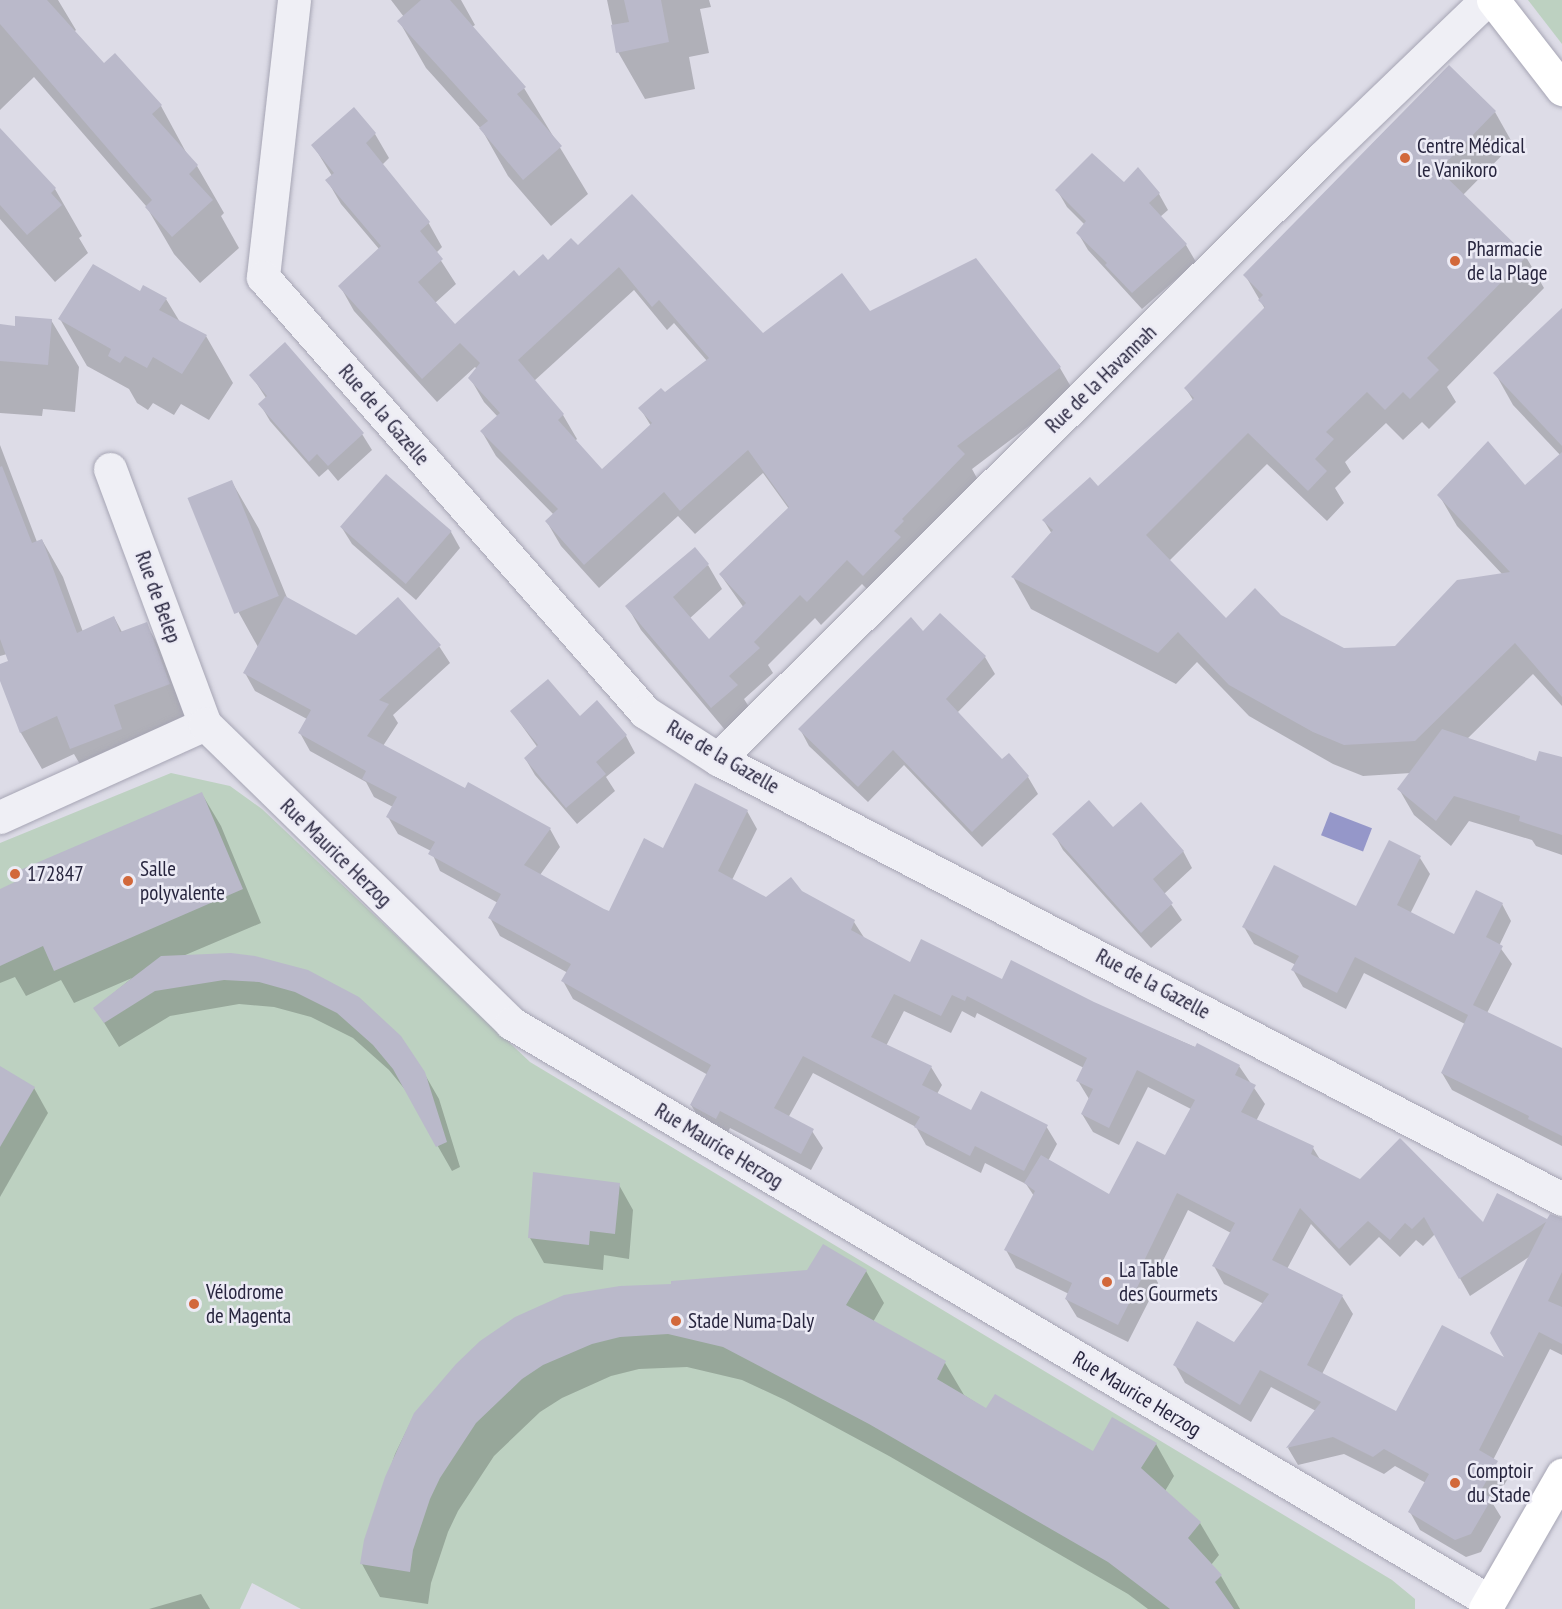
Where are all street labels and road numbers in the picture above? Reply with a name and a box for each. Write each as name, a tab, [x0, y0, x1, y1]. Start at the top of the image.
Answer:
street label: Rue de la Havannah	[1040, 320, 1162, 438]
street label: Rue de la Gazelle	[333, 359, 435, 471]
street label: Rue de Belep	[130, 548, 186, 646]
street label: Rue de la Gazelle	[662, 715, 784, 799]
street label: Rue Maurice Herzog	[275, 794, 397, 912]
street label: Rue de la Gazelle	[1092, 943, 1214, 1025]
street label: Rue Maurice Herzog	[650, 1098, 788, 1194]
street label: Rue Maurice Herzog	[1068, 1346, 1206, 1442]

